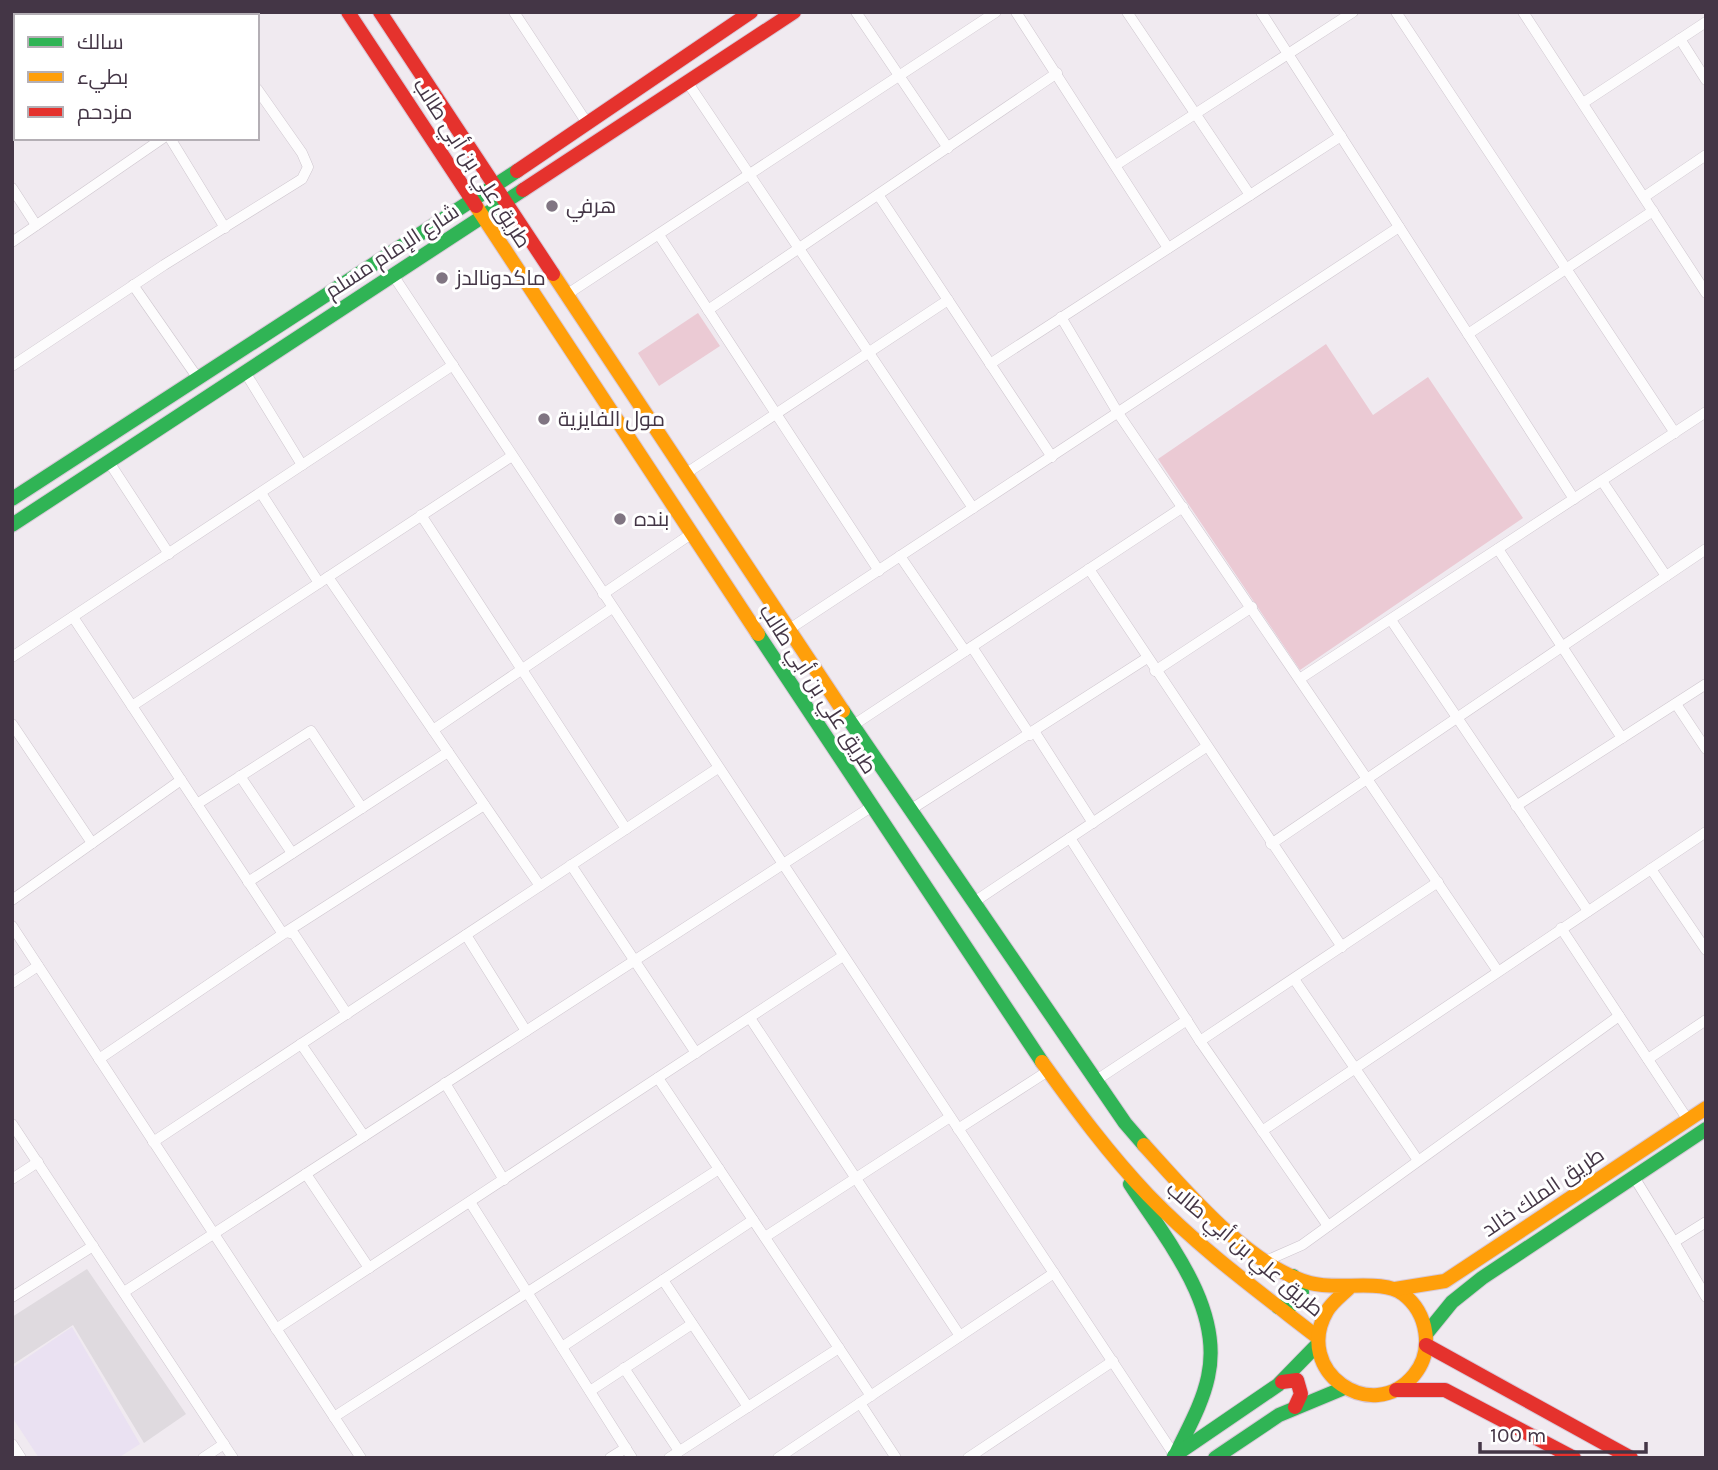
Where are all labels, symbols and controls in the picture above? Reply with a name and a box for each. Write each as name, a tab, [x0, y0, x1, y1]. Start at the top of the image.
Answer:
legend	[14, 14, 259, 140]
text: سالك	[77, 30, 124, 54]
text: بطيء	[77, 65, 128, 93]
street label: طريق علي بن أبي طالب	[405, 73, 537, 254]
text: مزدحم	[77, 100, 132, 126]
place label: هرفي	[566, 194, 616, 222]
marker: هرفي	[544, 198, 560, 214]
street label: شارع الإمام مسلم	[321, 199, 464, 305]
place label: ماكدونالدز	[455, 266, 546, 290]
marker: ماكدونالدز	[434, 270, 450, 286]
place label: مول الفايزية	[558, 407, 665, 432]
marker: مول الفايزية	[536, 411, 552, 427]
place label: بنده	[634, 507, 669, 531]
marker: بنده	[612, 511, 628, 527]
street label: طريق علي بن أبي طالب	[751, 599, 883, 780]
street label: طريق الملك خالد	[1477, 1142, 1609, 1242]
street label: طريق علي بن أبي طالب	[1159, 1176, 1329, 1325]
scale bar	[1480, 1410, 1646, 1454]
text: 100 m	[1490, 1423, 1547, 1447]

